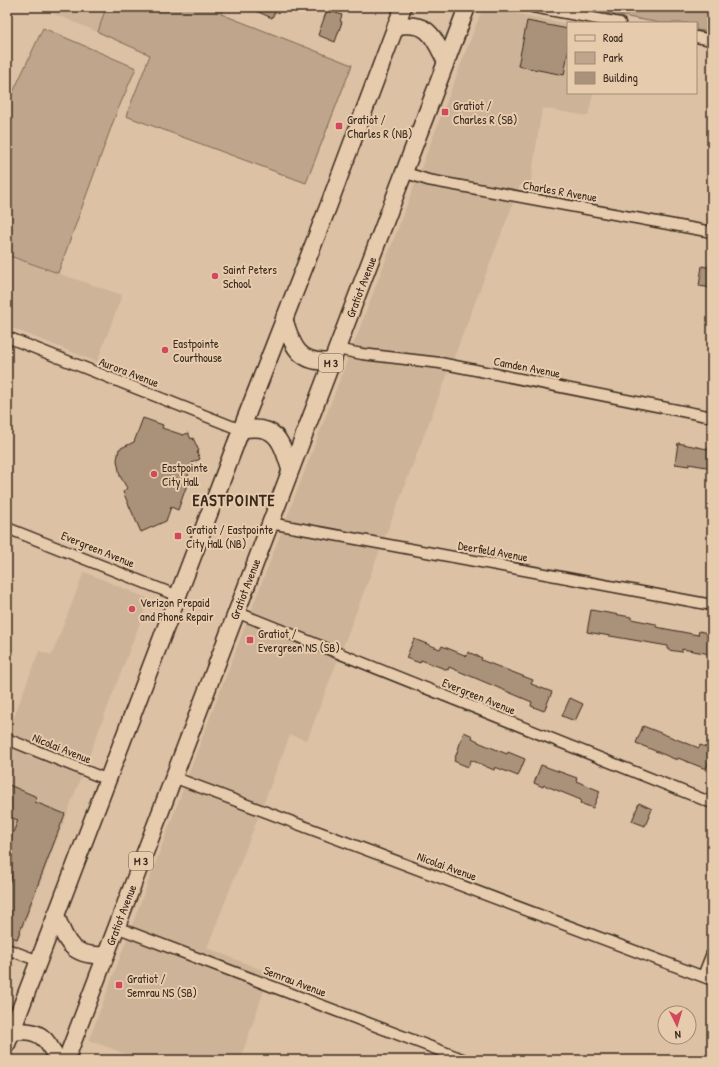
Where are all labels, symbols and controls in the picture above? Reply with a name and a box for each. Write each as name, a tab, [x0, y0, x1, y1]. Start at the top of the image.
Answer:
legend	[567, 22, 697, 94]
text: Road	[603, 29, 623, 46]
text: Park	[603, 49, 623, 66]
text: Building	[603, 69, 638, 86]
place label: Gratiot / Charles R (SB)	[453, 97, 517, 128]
marker: Gratiot / Charles R (SB)	[440, 107, 450, 117]
place label: Gratiot / Charles R (NB)	[347, 111, 412, 142]
marker: Gratiot / Charles R (NB)	[334, 121, 344, 131]
street label: Charles R Avenue	[522, 176, 599, 206]
street label: Gratiot Avenue	[342, 254, 380, 320]
place label: Saint Peters School	[223, 261, 277, 292]
marker: Saint Peters School	[210, 271, 220, 281]
place label: Eastpointe Courthouse	[173, 335, 222, 366]
marker: Eastpointe Courthouse	[160, 345, 170, 355]
street label: Camden Avenue	[492, 352, 562, 382]
street label: Aurora Avenue	[97, 353, 161, 391]
road number: M 3	[319, 354, 343, 372]
place label: Eastpointe City Hall	[162, 459, 208, 490]
marker: Eastpointe City Hall	[149, 469, 159, 479]
district label: EASTPOINTE	[192, 489, 276, 511]
place label: Gratiot / Eastpointe City Hall (NB)	[186, 521, 273, 552]
street label: Evergreen Avenue	[59, 527, 137, 572]
marker: Gratiot / Eastpointe City Hall (NB)	[173, 531, 183, 541]
street label: Deerfield Avenue	[457, 537, 529, 566]
street label: Gratiot Avenue	[226, 556, 264, 622]
place label: Verizon Prepaid and Phone Repair	[140, 594, 214, 625]
marker: Verizon Prepaid and Phone Repair	[127, 604, 137, 614]
place label: Gratiot / Evergreen NS (SB)	[258, 625, 340, 656]
marker: Gratiot / Evergreen NS (SB)	[245, 635, 255, 645]
street label: Evergreen Avenue	[440, 674, 518, 719]
street label: Nicolai Avenue	[30, 728, 94, 768]
street label: Nicolai Avenue	[415, 847, 479, 885]
road number: M 3	[129, 852, 153, 870]
street label: Gratiot Avenue	[102, 882, 140, 948]
street label: Semrau Avenue	[261, 961, 329, 1001]
place label: Gratiot / Semrau NS (SB)	[127, 970, 197, 1001]
marker: Gratiot / Semrau NS (SB)	[114, 980, 124, 990]
north arrow	[657, 1005, 697, 1045]
text: N	[674, 1028, 681, 1042]

